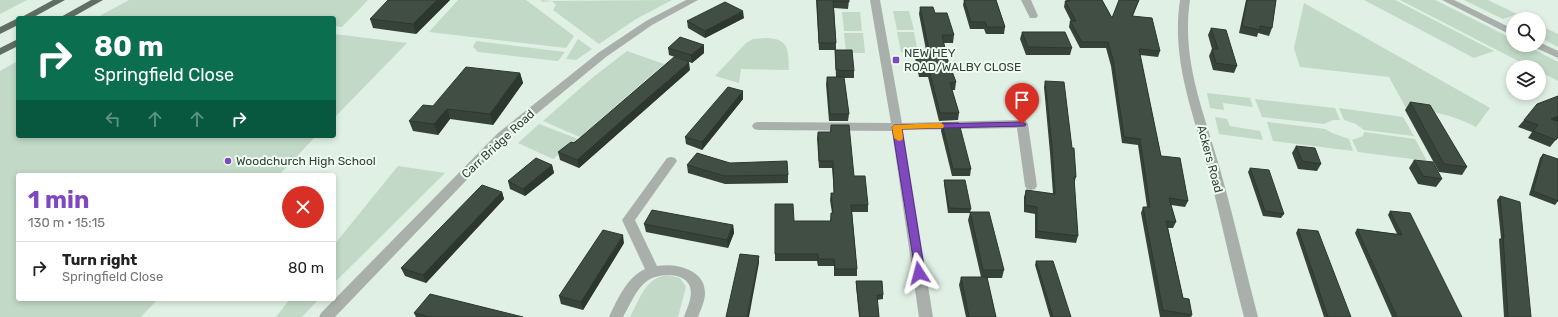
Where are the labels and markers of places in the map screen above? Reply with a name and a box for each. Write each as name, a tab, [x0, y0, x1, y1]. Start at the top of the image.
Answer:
place label: NEW HEY ROAD/WALBY CLOSE	[904, 46, 1021, 74]
marker: NEW HEY ROAD/WALBY CLOSE	[891, 55, 901, 65]
pin	[1005, 83, 1039, 124]
place label: Woodchurch High School	[236, 154, 376, 168]
marker: Woodchurch High School	[223, 156, 233, 166]

